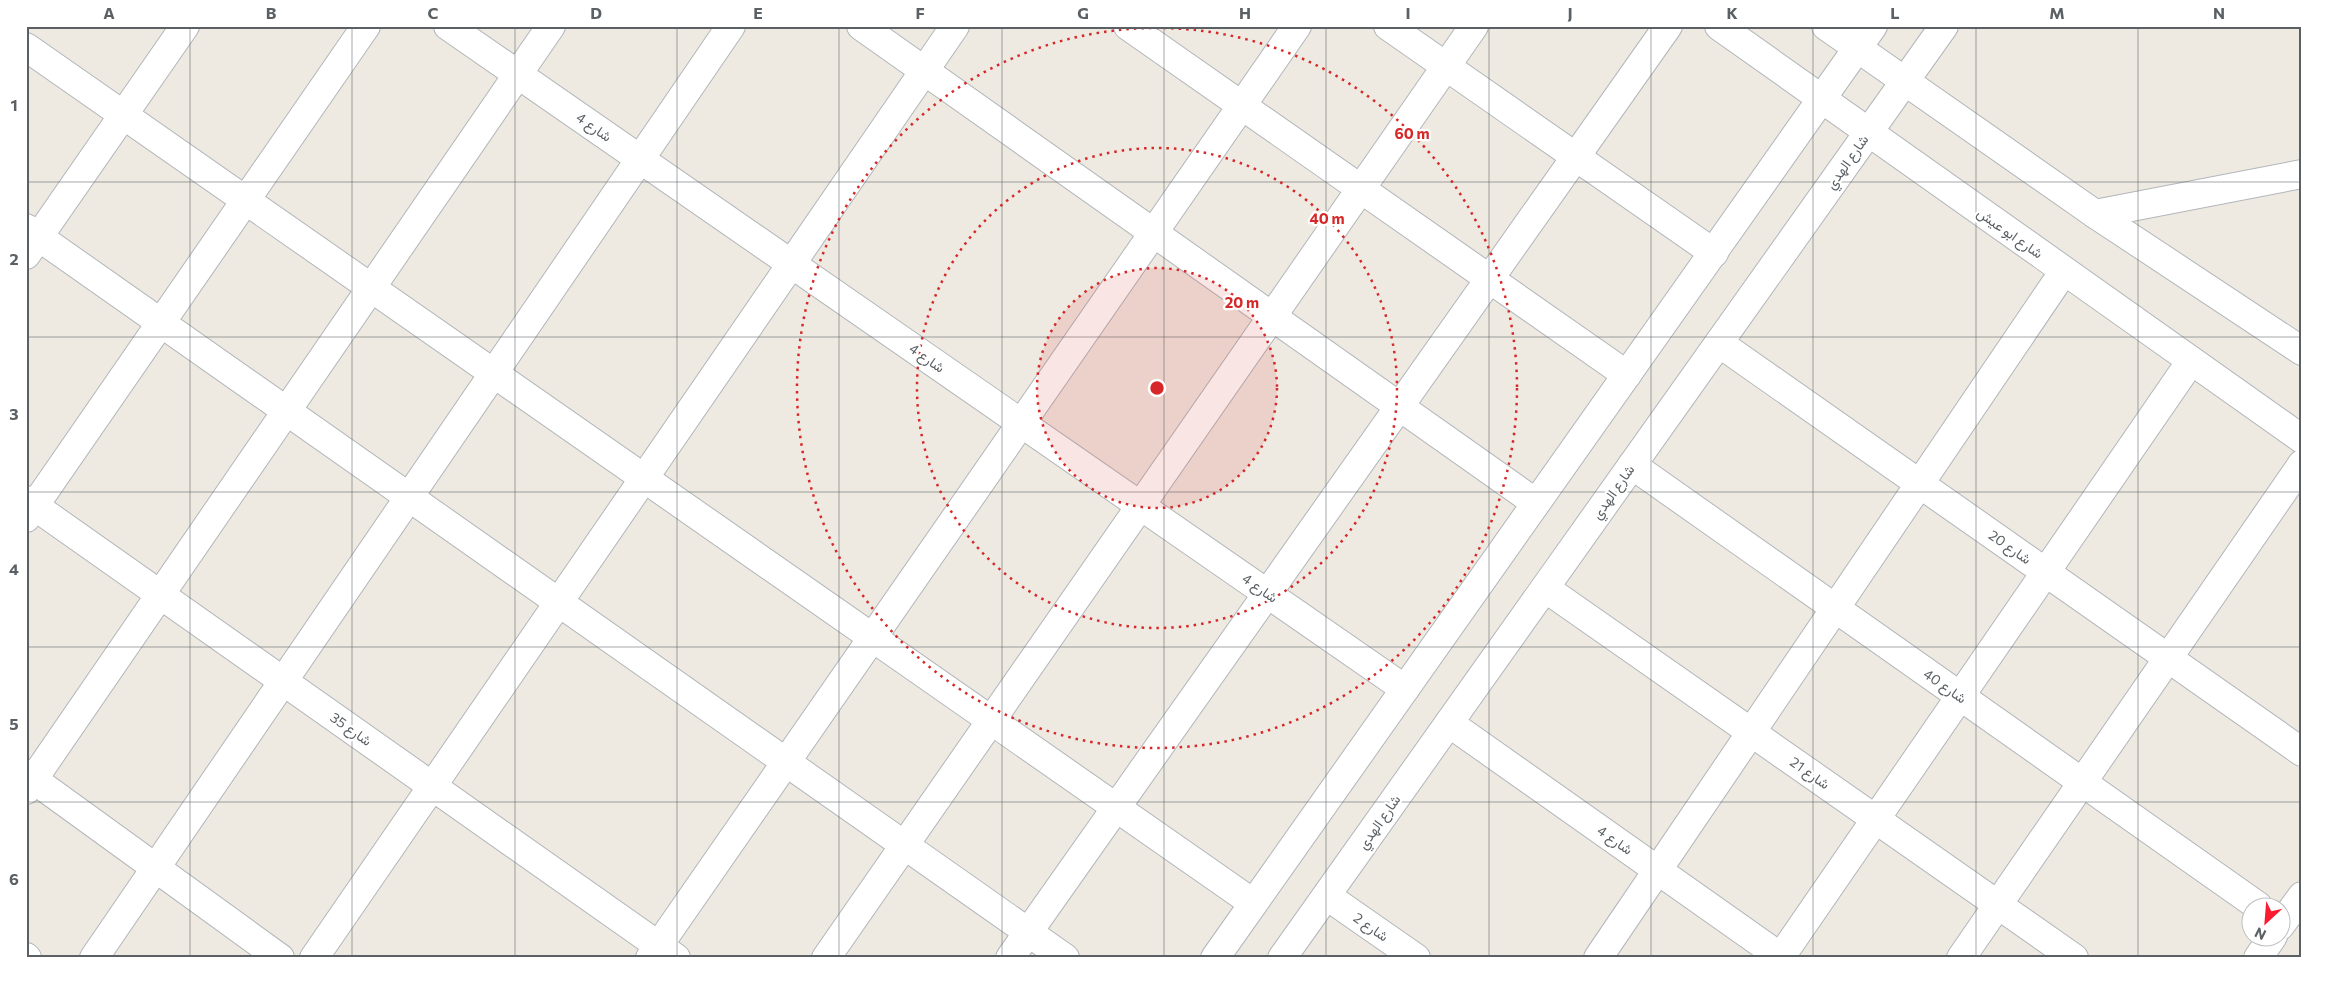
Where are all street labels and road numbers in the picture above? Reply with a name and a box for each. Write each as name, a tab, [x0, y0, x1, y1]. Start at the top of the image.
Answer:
street label: شارع 4	[572, 108, 615, 147]
street label: شارع الهدي	[1822, 131, 1875, 194]
street label: شارع ابو عيش	[1972, 204, 2047, 264]
street label: شارع 4	[905, 339, 948, 378]
street label: شارع الهدي	[1588, 461, 1641, 524]
street label: شارع 20	[1984, 526, 2035, 570]
street label: شارع 4	[1238, 569, 1281, 608]
street label: شارع 40	[1919, 665, 1970, 709]
street label: شارع 35	[325, 708, 375, 751]
street label: شارع 21	[1785, 753, 1833, 795]
street label: شارع الهدي	[1354, 791, 1407, 854]
street label: شارع 4	[1593, 821, 1636, 860]
street label: شارع 2	[1349, 909, 1392, 947]

